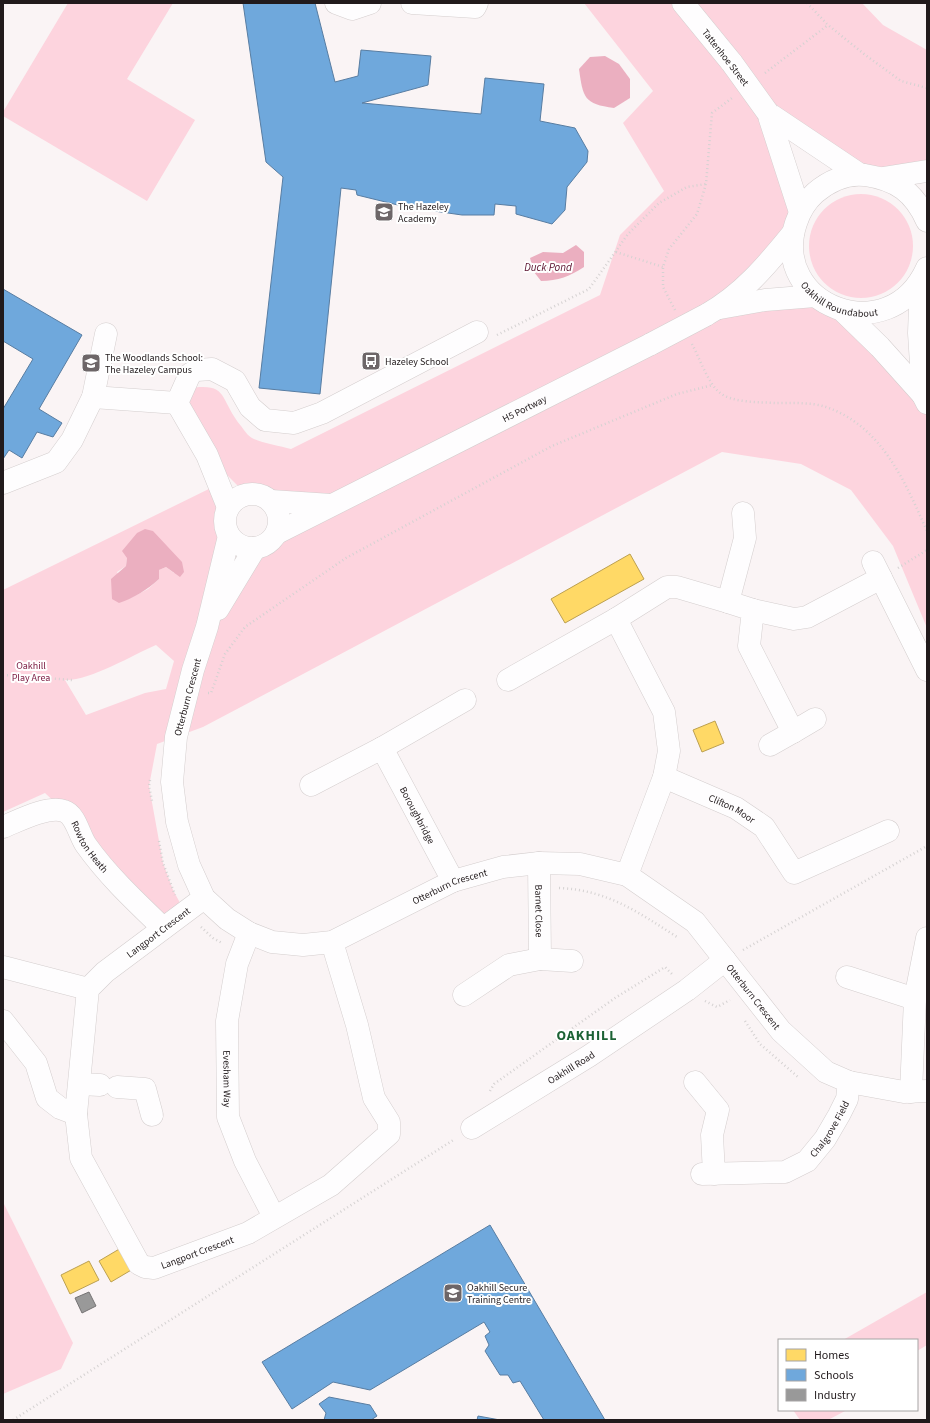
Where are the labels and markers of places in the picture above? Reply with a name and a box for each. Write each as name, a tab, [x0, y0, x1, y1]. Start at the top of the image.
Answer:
place label: The Hazeley Academy	[398, 200, 449, 226]
school or university icon: The Hazeley Academy	[373, 201, 395, 223]
bus stop icon: Hazeley School	[360, 350, 382, 372]
place label: The Woodlands School: The Hazeley Campus	[105, 351, 203, 377]
school or university icon: The Woodlands School: The Hazeley Campus	[80, 352, 102, 374]
place label: Hazeley School	[385, 355, 449, 369]
place label: Oakhill Secure Training Centre	[467, 1281, 531, 1307]
school or university icon: Oakhill Secure Training Centre	[442, 1282, 464, 1304]

